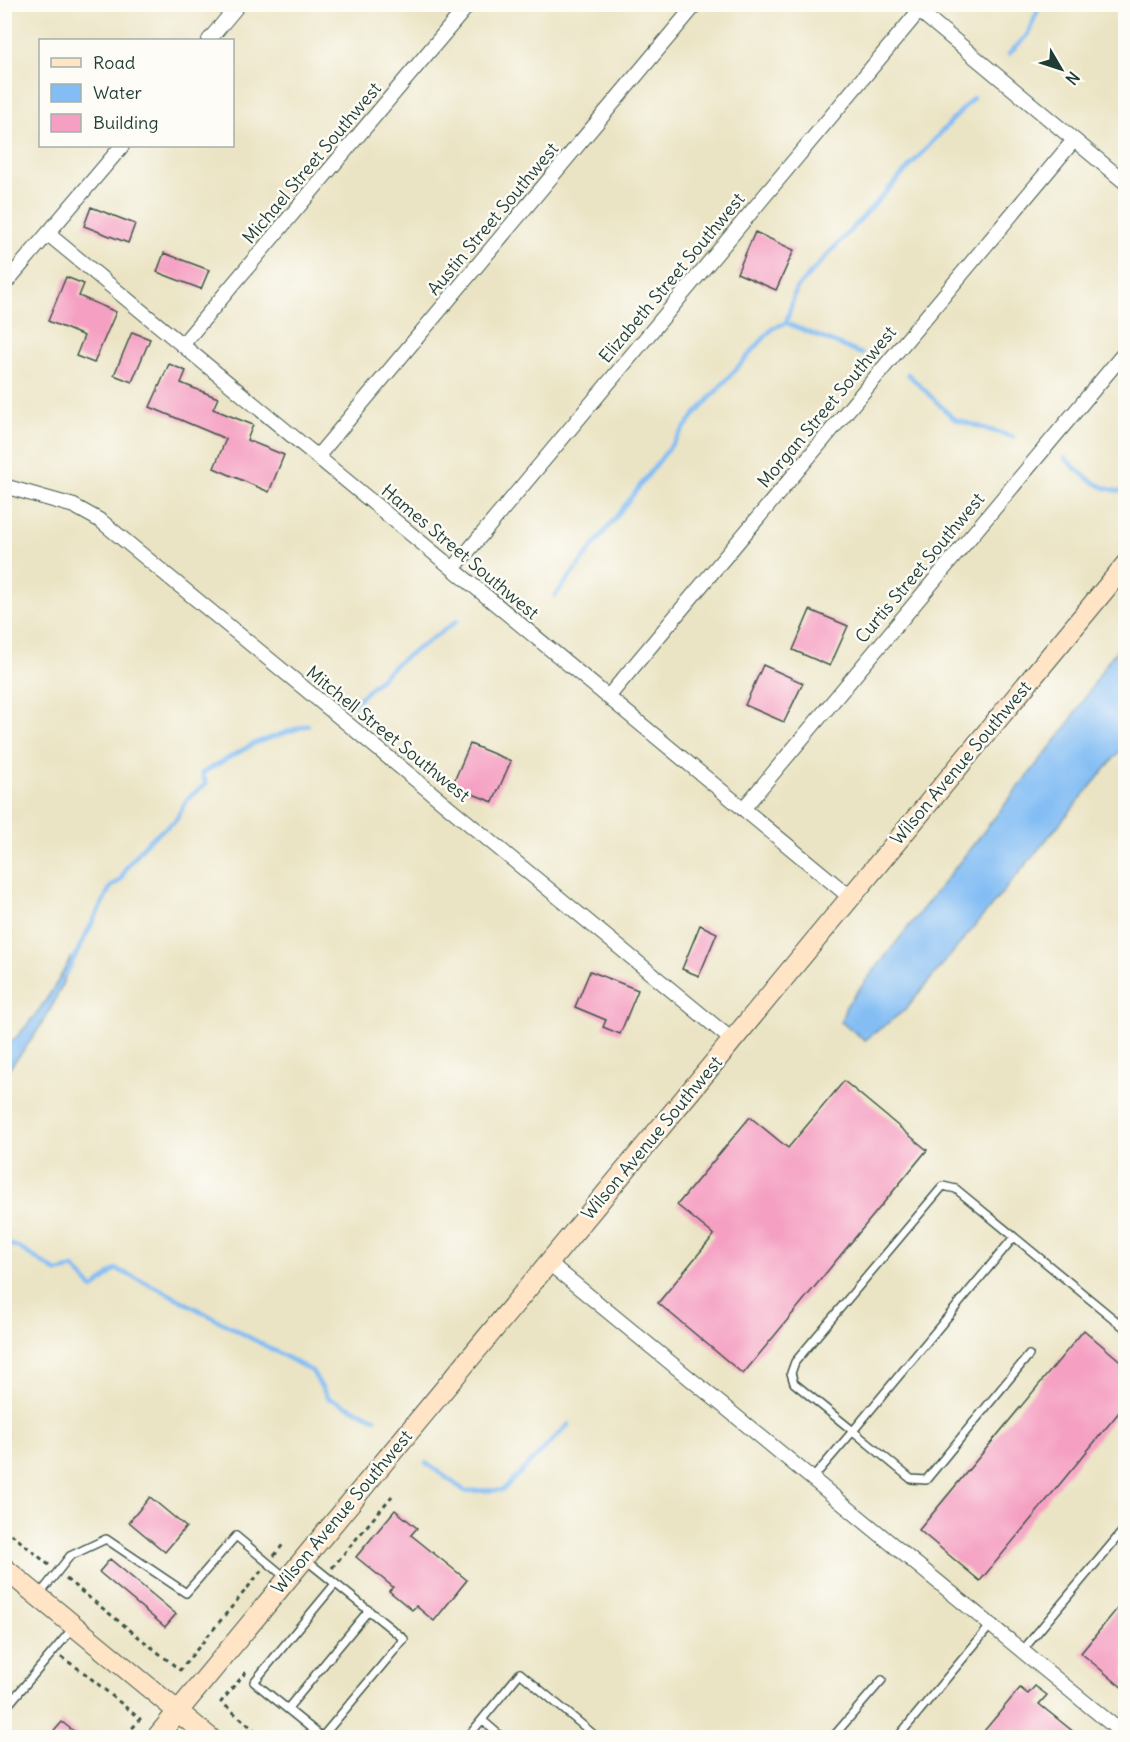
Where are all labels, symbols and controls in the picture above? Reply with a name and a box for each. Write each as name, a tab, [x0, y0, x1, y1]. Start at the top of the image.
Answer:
legend	[39, 39, 234, 147]
north arrow	[1031, 39, 1091, 99]
text: Road	[93, 51, 136, 74]
text: N	[1061, 68, 1084, 89]
street label: Michael Street Southwest	[237, 77, 386, 248]
text: Water	[93, 81, 143, 104]
text: Building	[93, 111, 158, 134]
street label: Austin Street Southwest	[422, 138, 563, 300]
street label: Elizabeth Street Southwest	[594, 188, 750, 367]
street label: Morgan Street Southwest	[752, 321, 901, 492]
street label: Hames Street Southwest	[377, 479, 544, 624]
street label: Curtis Street Southwest	[850, 488, 989, 648]
street label: Mitchell Street Southwest	[302, 661, 475, 807]
street label: Wilson Avenue Southwest	[885, 676, 1036, 849]
street label: Wilson Avenue Southwest	[576, 1051, 727, 1224]
street label: Wilson Avenue Southwest	[266, 1425, 417, 1598]

